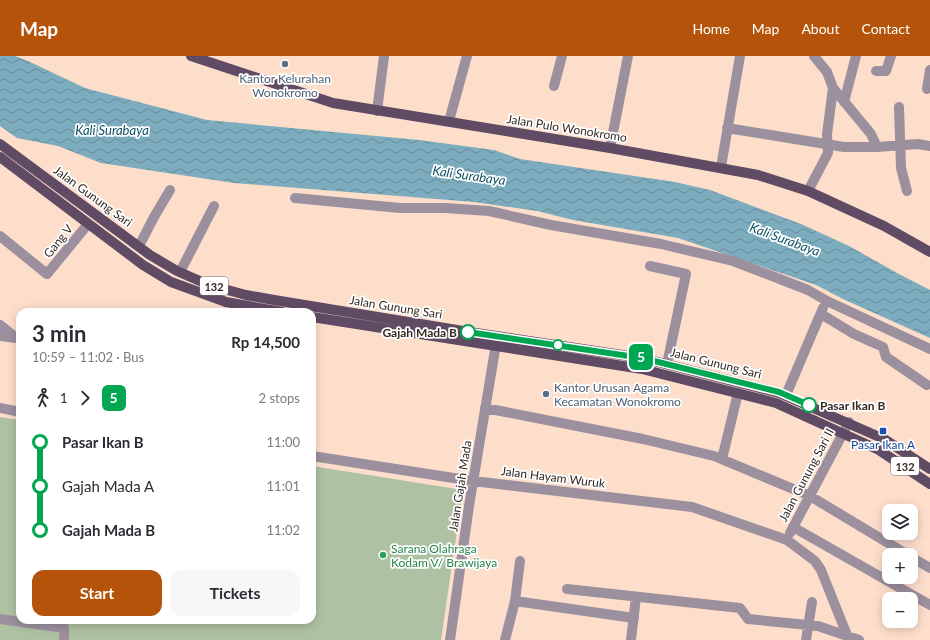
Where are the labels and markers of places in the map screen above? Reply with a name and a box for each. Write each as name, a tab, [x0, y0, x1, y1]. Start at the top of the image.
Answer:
marker: Kantor Kelurahan Wonokromo	[280, 59, 290, 69]
place label: Kantor Kelurahan Wonokromo	[239, 71, 331, 100]
marker: Gajah Mada B	[460, 324, 476, 340]
place label: Gajah Mada B	[382, 325, 457, 340]
unlabelled marker	[552, 339, 564, 351]
place label: Kantor Urusan Agama Kecamatan Wonokromo	[554, 380, 681, 409]
marker: Kantor Urusan Agama Kecamatan Wonokromo	[541, 389, 551, 399]
marker: Pasar Ikan B	[801, 397, 817, 413]
place label: Pasar Ikan B	[820, 398, 885, 413]
marker: Pasar Ikan A	[878, 426, 888, 436]
place label: Pasar Ikan A	[851, 437, 916, 452]
place label: Sarana Olahraga Kodam V/ Brawijaya	[391, 541, 497, 570]
marker: Sarana Olahraga Kodam V/ Brawijaya	[378, 550, 388, 560]

